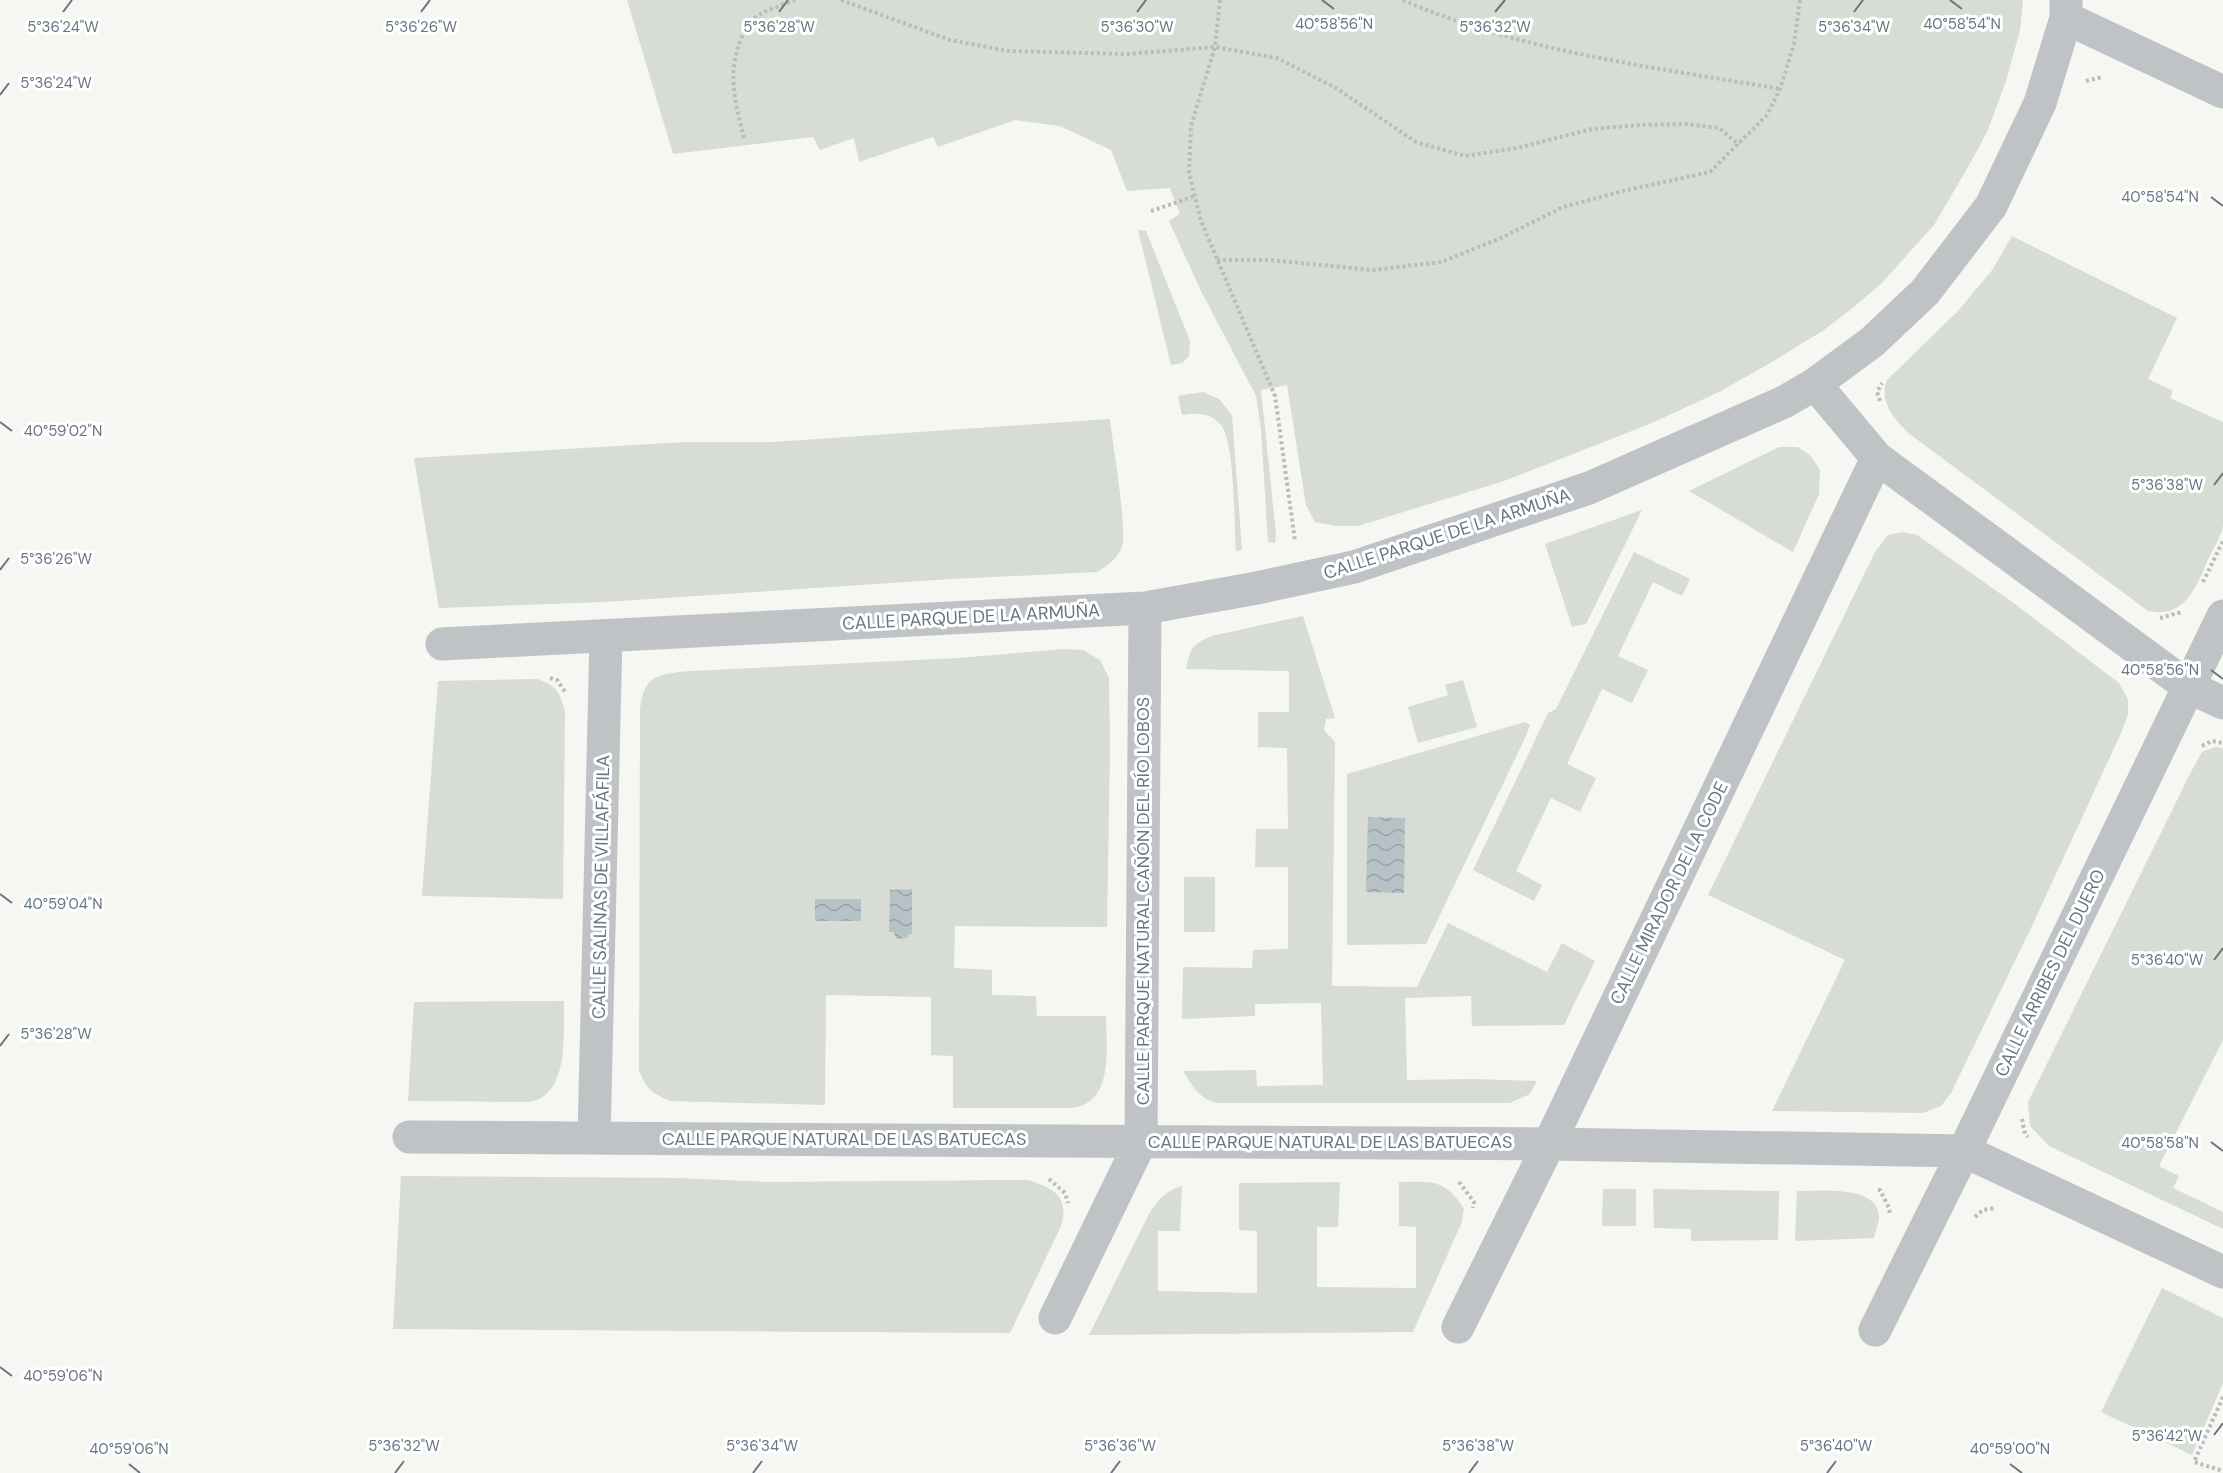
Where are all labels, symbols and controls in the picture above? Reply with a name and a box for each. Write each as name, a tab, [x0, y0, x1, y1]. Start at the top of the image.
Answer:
text: 40°58'56"N	[1295, 14, 1373, 34]
text: 40°58'54"N	[1923, 14, 2001, 34]
text: 5°36'24"W	[27, 17, 99, 37]
text: 5°36'26"W	[385, 17, 457, 37]
text: 5°36'28"W	[743, 17, 815, 37]
text: 5°36'30"W	[1101, 17, 1174, 37]
text: 5°36'32"W	[1459, 17, 1531, 37]
text: 5°36'34"W	[1818, 17, 1890, 37]
text: 5°36'24"W	[20, 73, 92, 93]
text: 40°58'54"N	[2121, 187, 2199, 207]
text: 40°59'02"N	[24, 421, 102, 441]
text: 5°36'38"W	[2131, 475, 2203, 495]
street label: CALLE PARQUE DE LA ARMUÑA	[1321, 483, 1574, 585]
text: 5°36'26"W	[20, 549, 92, 569]
street label: CALLE PARQUE DE LA ARMUÑA	[841, 598, 1101, 636]
text: 40°58'56"N	[2121, 660, 2199, 680]
street label: CALLE PARQUE NATURAL CAÑÓN DEL RÍO LOBOS	[1131, 697, 1155, 1105]
street label: CALLE SALINAS DE VILLAFÁFILA	[587, 755, 615, 1019]
street label: CALLE MIRADOR DE LA CODE	[1604, 778, 1734, 1008]
street label: CALLE ARRIBES DEL DUERO	[1989, 865, 2111, 1081]
text: 40°59'04"N	[23, 894, 103, 914]
text: 5°36'40"W	[2131, 950, 2204, 970]
text: 5°36'28"W	[20, 1024, 92, 1044]
street label: CALLE PARQUE NATURAL DE LAS BATUECAS	[662, 1127, 1026, 1151]
street label: CALLE PARQUE NATURAL DE LAS BATUECAS	[1148, 1130, 1512, 1154]
text: 40°58'58"N	[2121, 1133, 2199, 1153]
text: 40°59'06"N	[23, 1366, 103, 1386]
text: 5°36'42"W	[2132, 1426, 2203, 1446]
text: 5°36'32"W	[368, 1436, 440, 1456]
text: 5°36'34"W	[726, 1436, 798, 1456]
text: 5°36'36"W	[1084, 1436, 1157, 1456]
text: 5°36'38"W	[1442, 1436, 1514, 1456]
text: 5°36'40"W	[1800, 1436, 1873, 1456]
text: 40°59'06"N	[89, 1439, 169, 1459]
text: 40°59'00"N	[1970, 1439, 2050, 1459]

